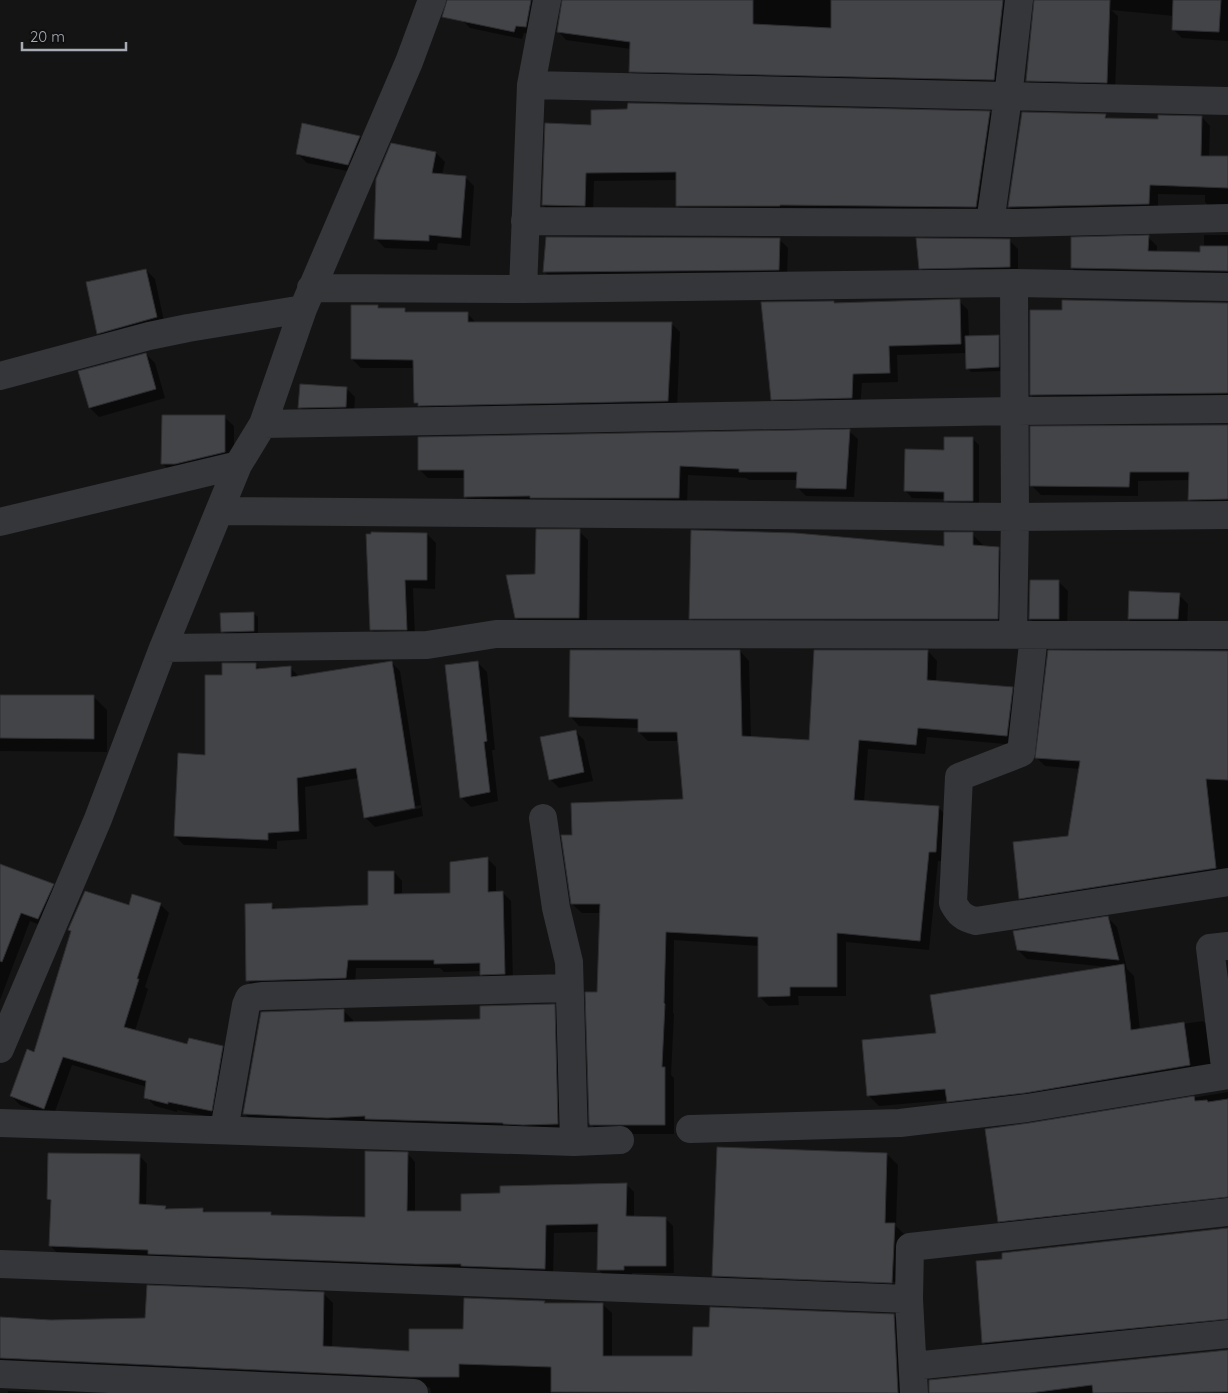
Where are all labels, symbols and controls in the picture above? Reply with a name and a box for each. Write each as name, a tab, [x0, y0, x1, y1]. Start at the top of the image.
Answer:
scale bar	[22, 20, 126, 52]
text: 20 m	[30, 27, 65, 46]

